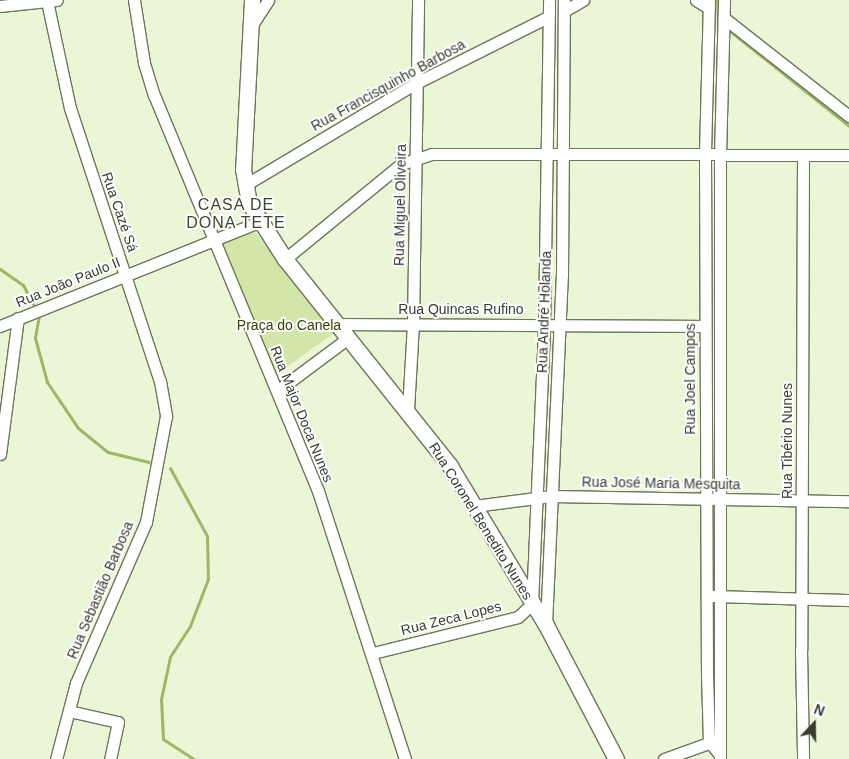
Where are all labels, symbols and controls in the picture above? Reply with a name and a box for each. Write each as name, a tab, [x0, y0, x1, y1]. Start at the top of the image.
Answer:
street label: Rua Francisquinho Barbosa	[308, 36, 468, 134]
street label: Rua Miguel Oliveira	[391, 144, 409, 266]
street label: Rua Cazé Sá	[99, 170, 141, 254]
district label: CASA DE DONA TETE	[185, 195, 287, 233]
street label: Rua André Holanda	[533, 250, 555, 374]
street label: Rua João Paulo II	[13, 253, 123, 311]
street label: Rua Quincas Rufino	[398, 301, 524, 317]
park label: Praça do Canela	[237, 317, 341, 333]
street label: Rua Joel Campos	[682, 323, 698, 435]
street label: Rua Major Doca Nunes	[267, 343, 337, 485]
street label: Rua Tibério Nunes	[779, 383, 795, 499]
street label: Rua Coronel Benedito Nunes	[426, 439, 536, 603]
street label: Rua José Maria Mesquita	[581, 473, 741, 493]
street label: Rua Sebastião Barbosa	[63, 519, 137, 661]
street label: Rua Zeca Lopes	[399, 597, 503, 639]
north arrow	[789, 699, 839, 749]
text: N	[812, 701, 827, 719]

